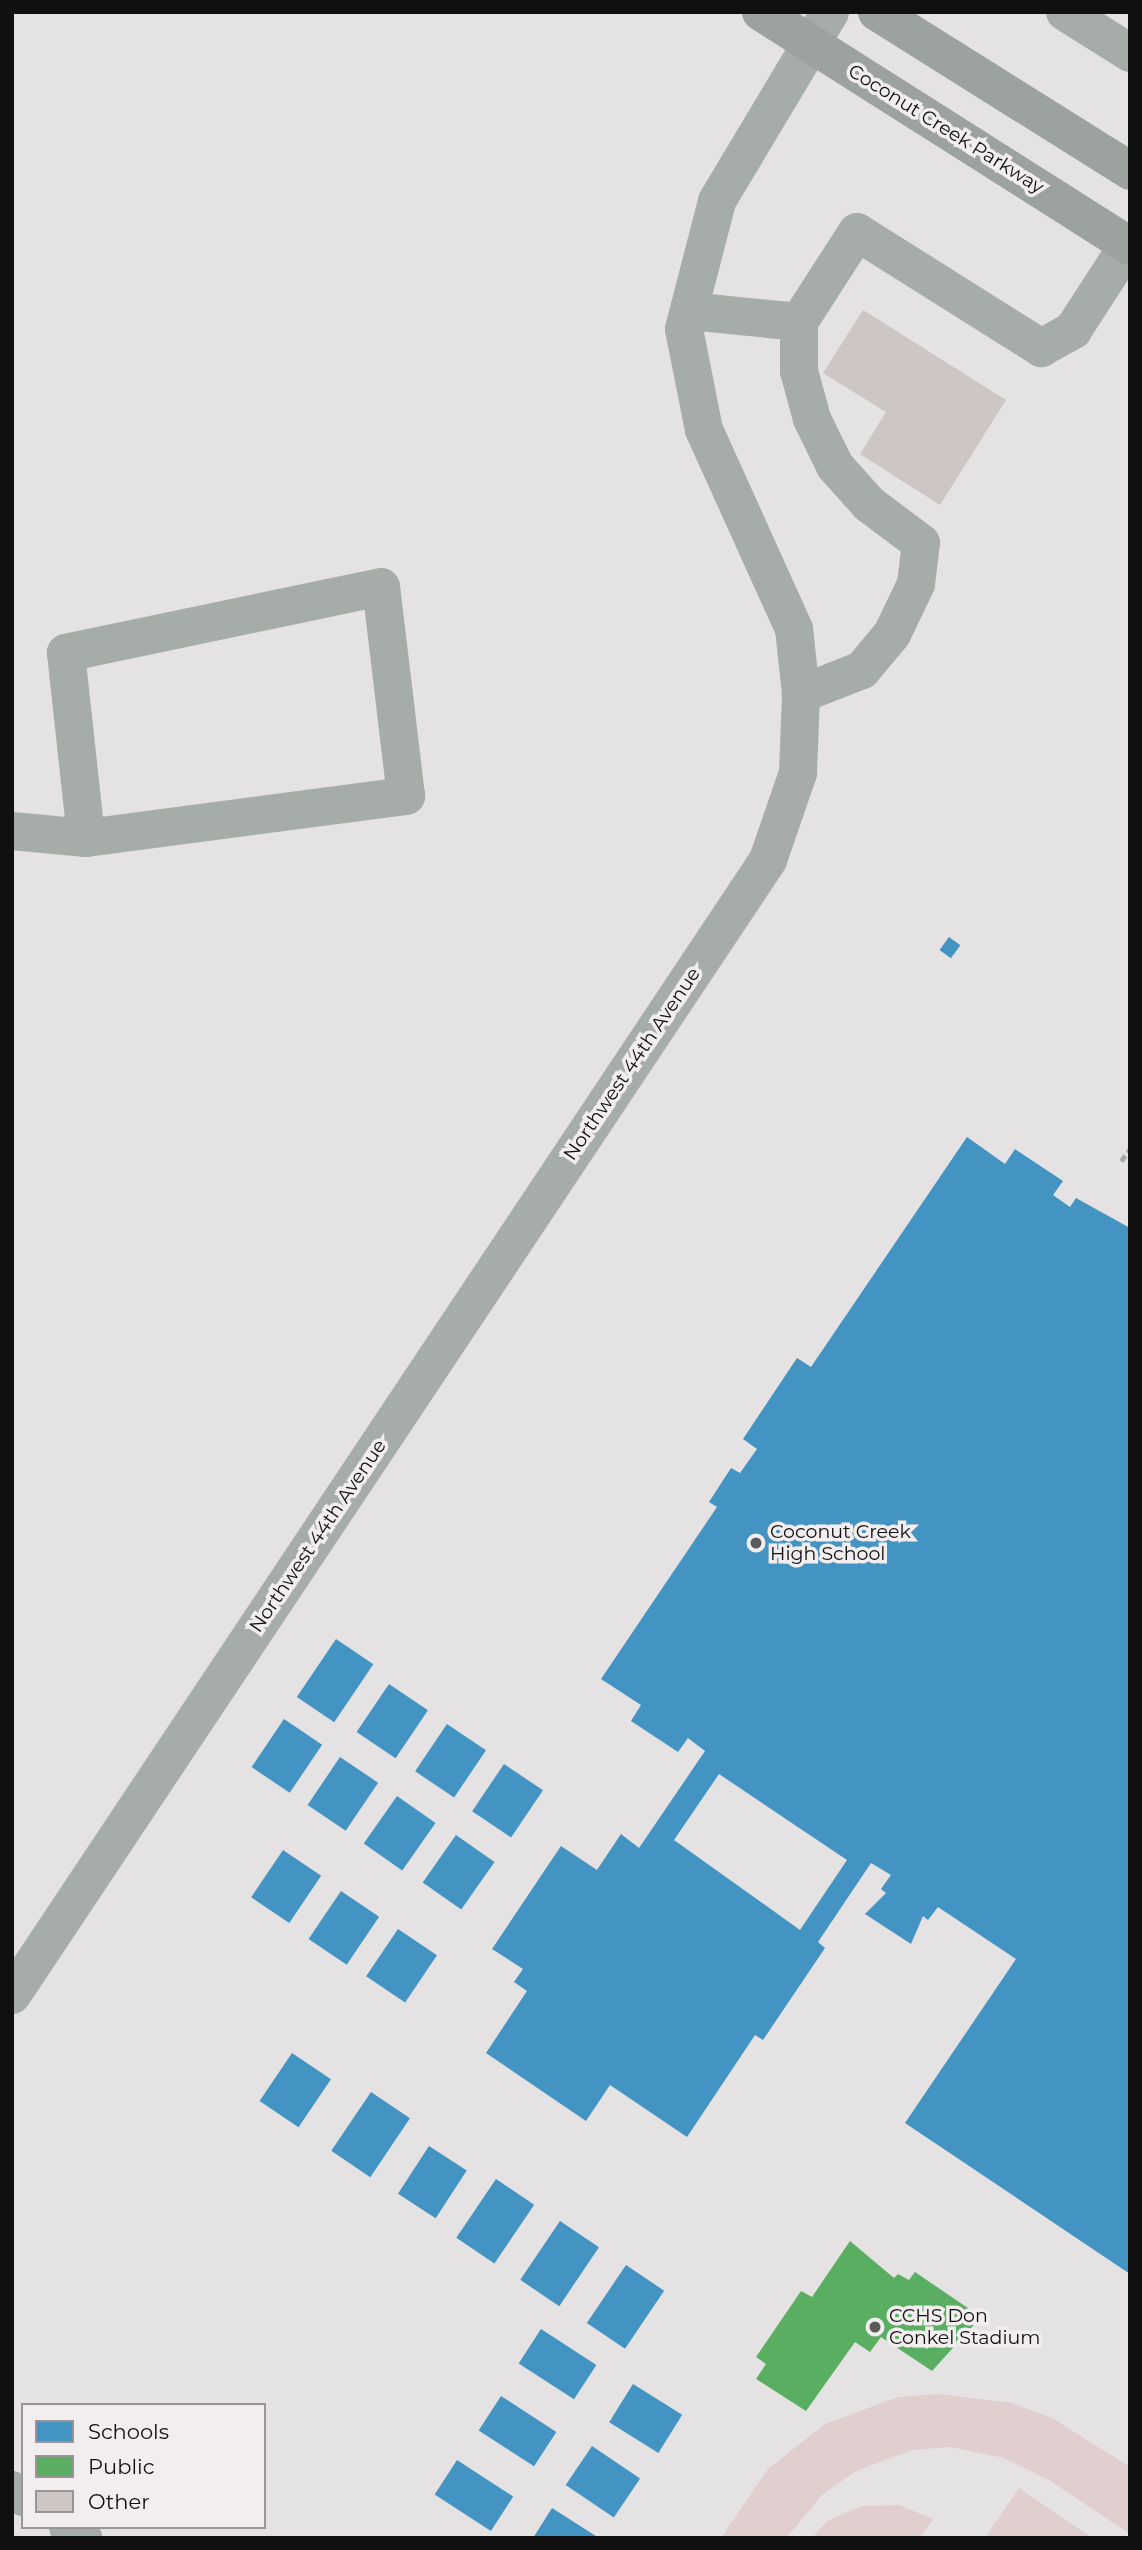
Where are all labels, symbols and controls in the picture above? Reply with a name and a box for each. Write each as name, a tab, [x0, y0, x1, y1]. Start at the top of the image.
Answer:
street label: Coconut Creek Parkway	[844, 59, 1048, 199]
street label: Northwest 44th Avenue	[559, 963, 705, 1165]
street label: Northwest 44th Avenue	[245, 1435, 391, 1637]
place label: Coconut Creek High School	[770, 1521, 911, 1565]
marker: Coconut Creek High School	[748, 1535, 764, 1551]
place label: CCHS Don Conkel Stadium	[889, 2305, 1040, 2349]
marker: CCHS Don Conkel Stadium	[867, 2319, 883, 2335]
legend	[21, 2403, 266, 2529]
text: Schools	[88, 2419, 169, 2444]
text: Public	[88, 2454, 155, 2479]
text: Other	[88, 2489, 150, 2514]

